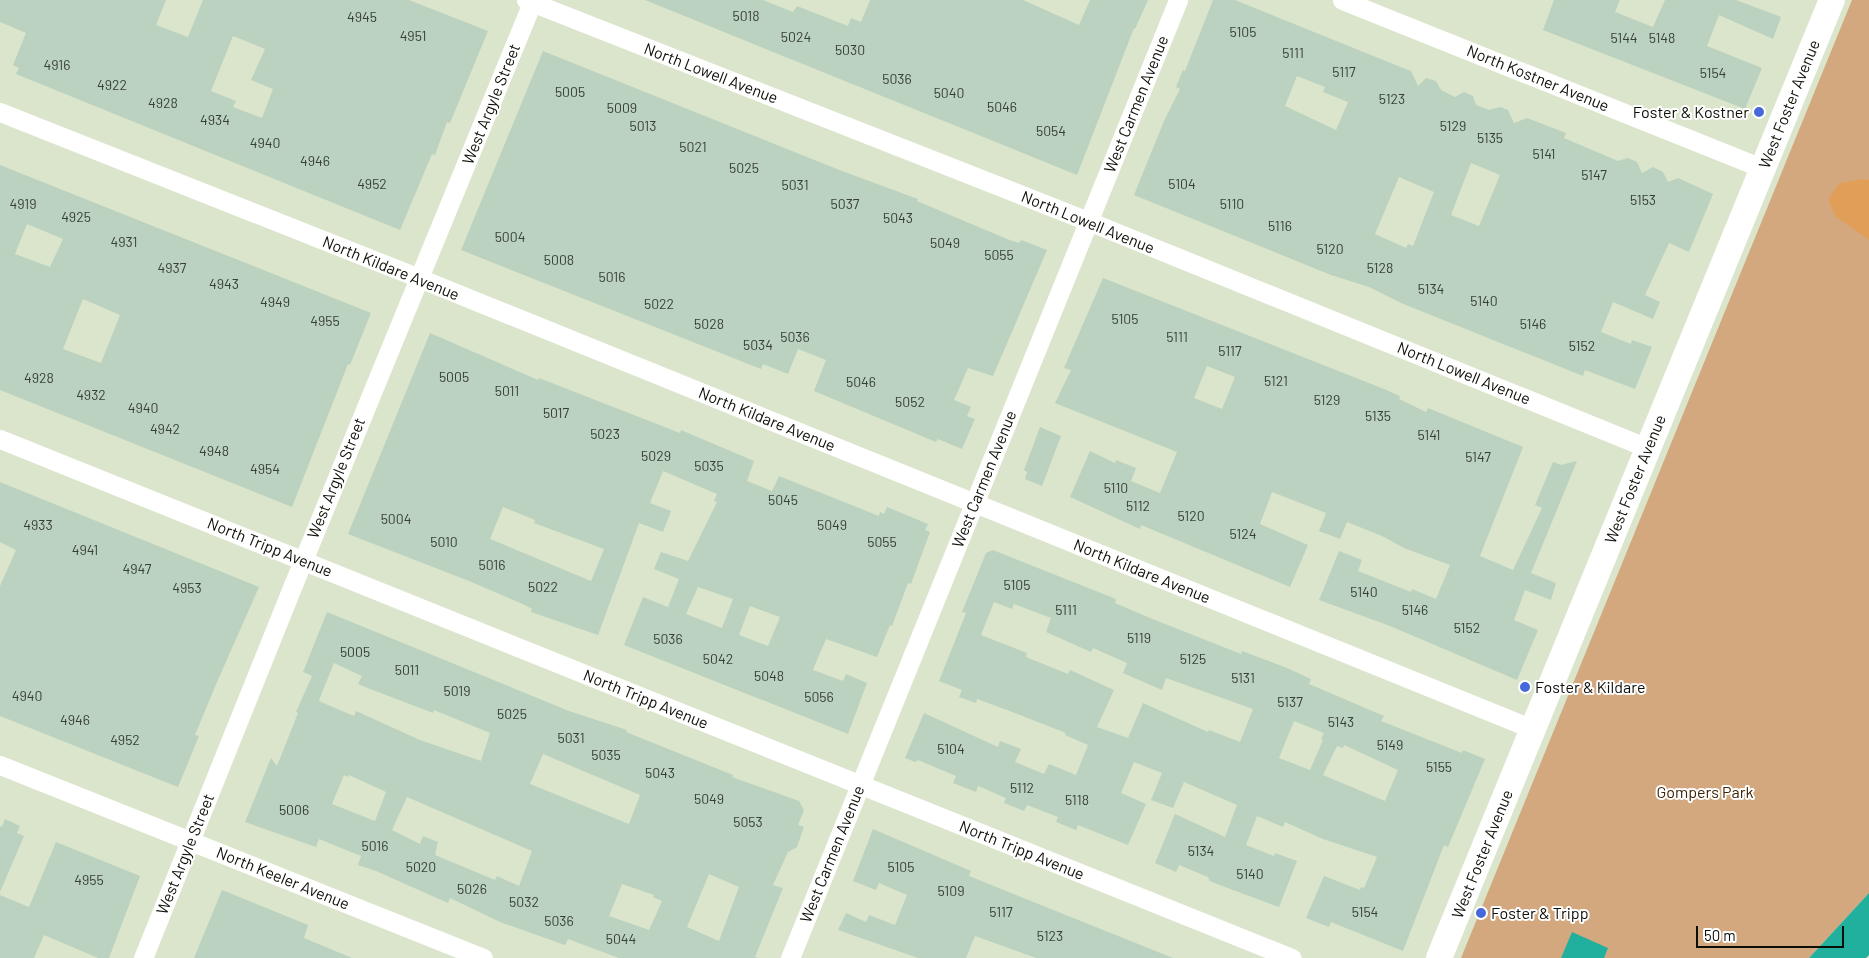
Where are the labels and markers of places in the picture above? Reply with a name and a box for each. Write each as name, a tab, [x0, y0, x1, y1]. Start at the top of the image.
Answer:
place label: Foster & Kostner	[1633, 102, 1749, 122]
marker: Foster & Kostner	[1753, 106, 1765, 118]
place label: Foster & Kildare	[1535, 677, 1645, 697]
marker: Foster & Kildare	[1519, 681, 1531, 693]
place label: Foster & Tripp	[1491, 903, 1589, 923]
marker: Foster & Tripp	[1475, 907, 1487, 919]

